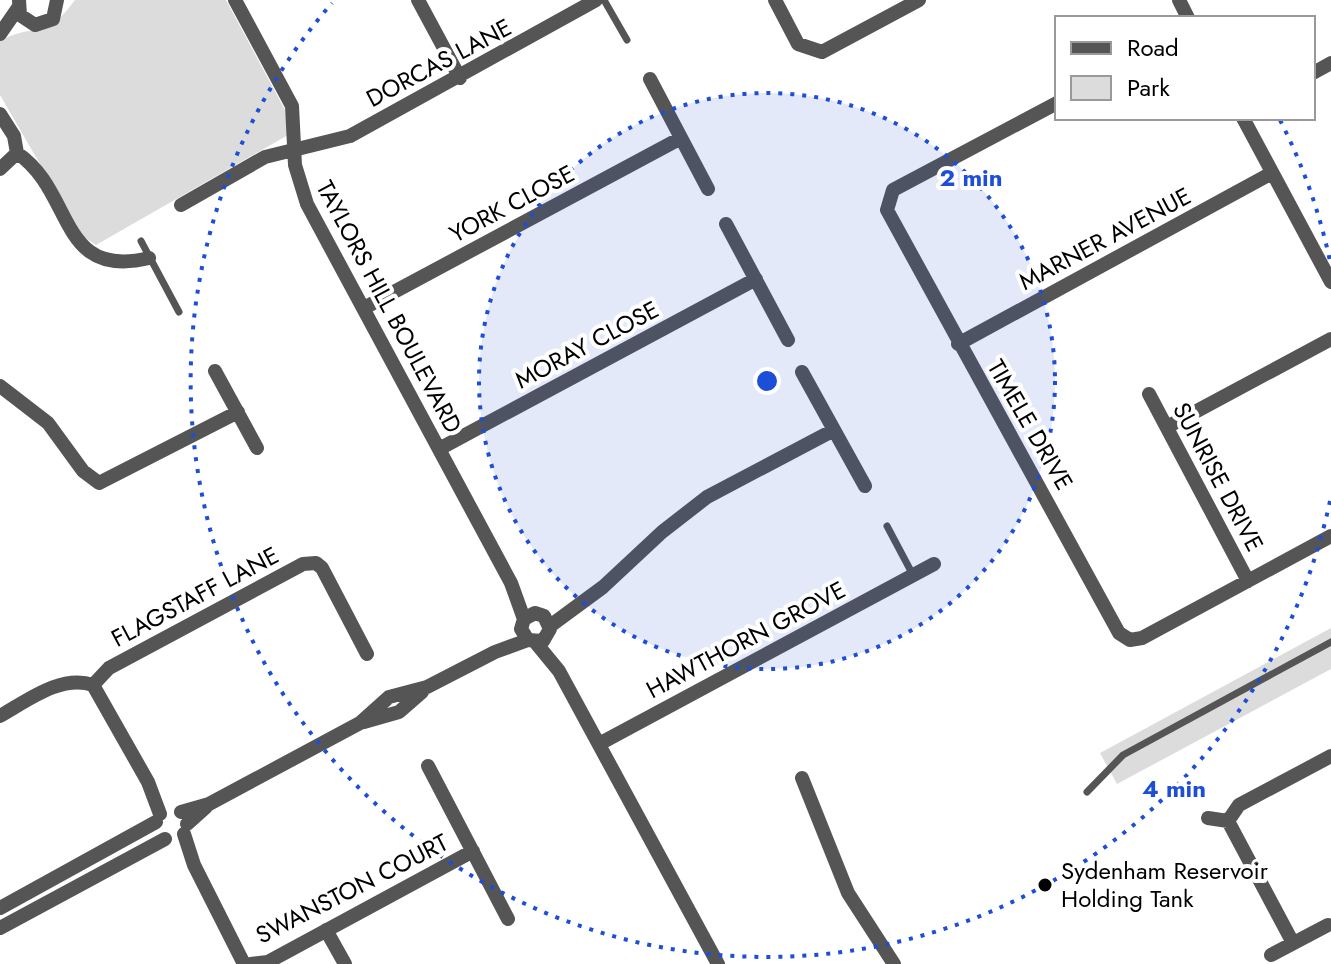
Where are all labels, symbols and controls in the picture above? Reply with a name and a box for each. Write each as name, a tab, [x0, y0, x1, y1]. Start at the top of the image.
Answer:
street label: DORCAS LANE	[360, 10, 518, 116]
legend	[1055, 16, 1315, 120]
text: Road	[1127, 30, 1179, 65]
text: Park	[1127, 70, 1170, 105]
street label: YORK CLOSE	[443, 156, 581, 251]
text: 2 min	[939, 160, 1003, 195]
street label: TAYLORS HILL BOULEVARD	[308, 174, 471, 439]
street label: MARNER AVENUE	[1012, 178, 1197, 299]
street label: MORAY CLOSE	[509, 292, 665, 397]
street label: TIMELE DRIVE	[979, 353, 1082, 497]
centre of rings	[753, 367, 781, 395]
street label: SUNRISE DRIVE	[1164, 396, 1272, 558]
street label: FLAGSTAFF LANE	[105, 538, 285, 656]
street label: HAWTHORN GROVE	[640, 572, 852, 707]
text: 4 min	[1142, 771, 1206, 806]
street label: SWANSTON COURT	[249, 825, 454, 952]
place label: Sydenham Reservoir Holding Tank	[1061, 853, 1269, 916]
marker: Sydenham Reservoir Holding Tank	[1036, 876, 1054, 894]

